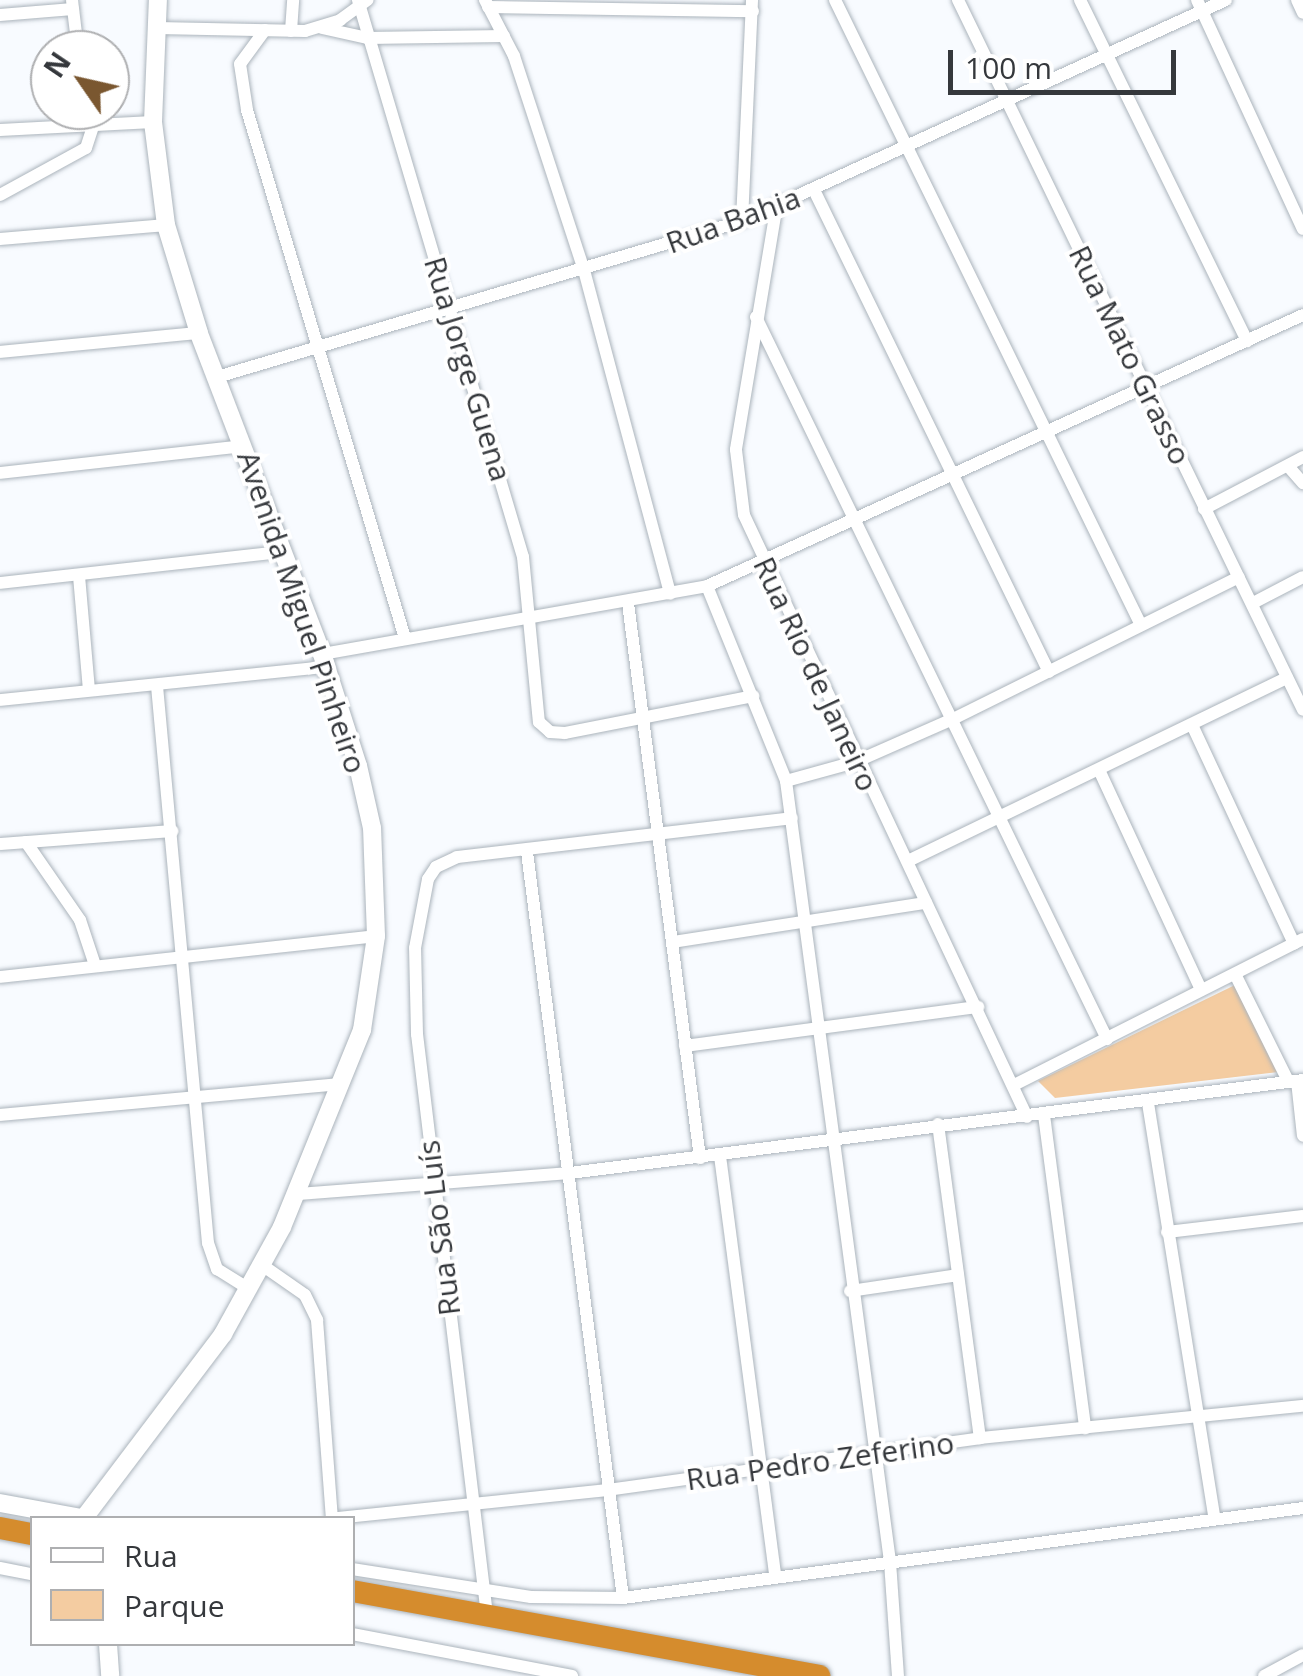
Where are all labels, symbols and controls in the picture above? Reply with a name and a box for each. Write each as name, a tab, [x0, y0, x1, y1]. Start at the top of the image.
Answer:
north arrow	[30, 30, 130, 130]
scale bar	[953, 30, 1180, 92]
text: N	[35, 44, 79, 84]
text: 100 m	[965, 47, 1052, 88]
street label: Rua Bahia	[661, 179, 805, 261]
street label: Rua Mato Grasso	[1061, 240, 1199, 470]
street label: Rua Jorge Guena	[417, 252, 519, 486]
street label: Avenida Miguel Pinheiro	[230, 446, 374, 778]
street label: Rua Rio de Janeiro	[746, 551, 886, 797]
street label: Rua São Luís	[410, 1138, 468, 1318]
street label: Rua Pedro Zeferino	[684, 1424, 956, 1498]
legend	[30, 1516, 355, 1646]
text: Rua	[124, 1535, 178, 1576]
text: Parque	[124, 1585, 225, 1626]

